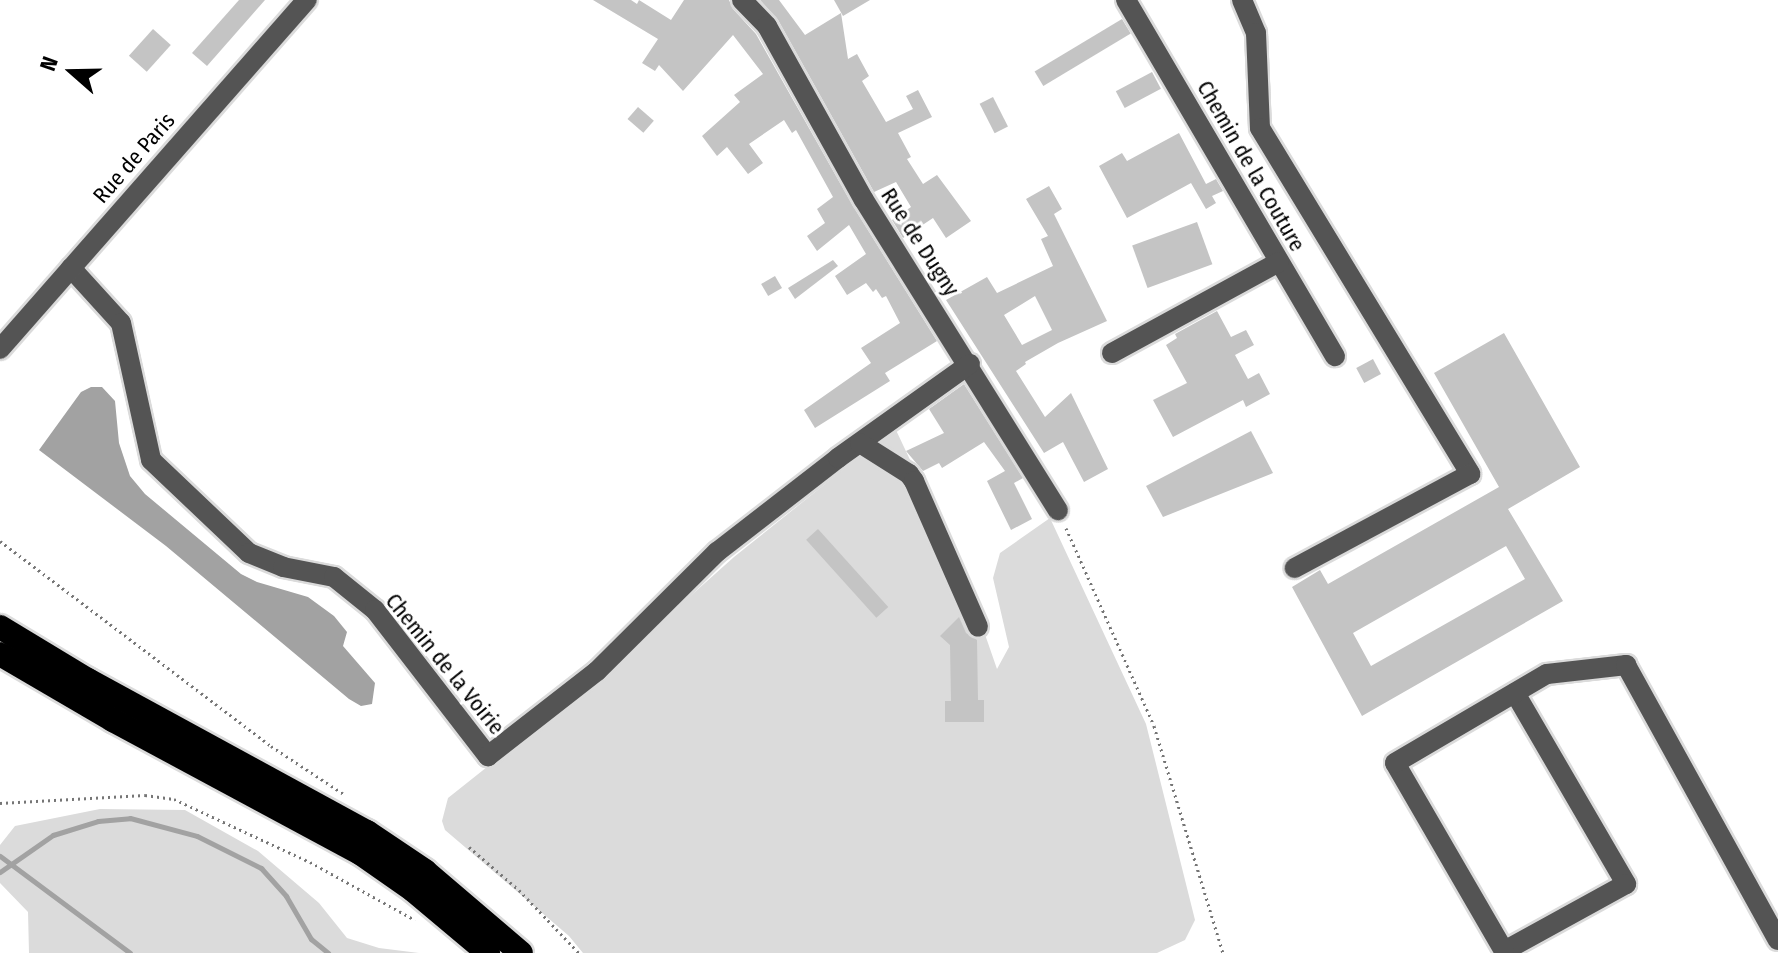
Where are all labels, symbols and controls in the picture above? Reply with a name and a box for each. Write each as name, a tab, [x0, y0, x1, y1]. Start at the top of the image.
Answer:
north arrow	[32, 32, 112, 112]
text: N	[34, 53, 64, 74]
street label: Chemin de la Couture	[1191, 76, 1311, 256]
street label: Rue de Paris	[88, 107, 180, 209]
street label: Rue de Dugny	[875, 183, 965, 301]
street label: Chemin de la Voirie	[380, 588, 510, 740]

